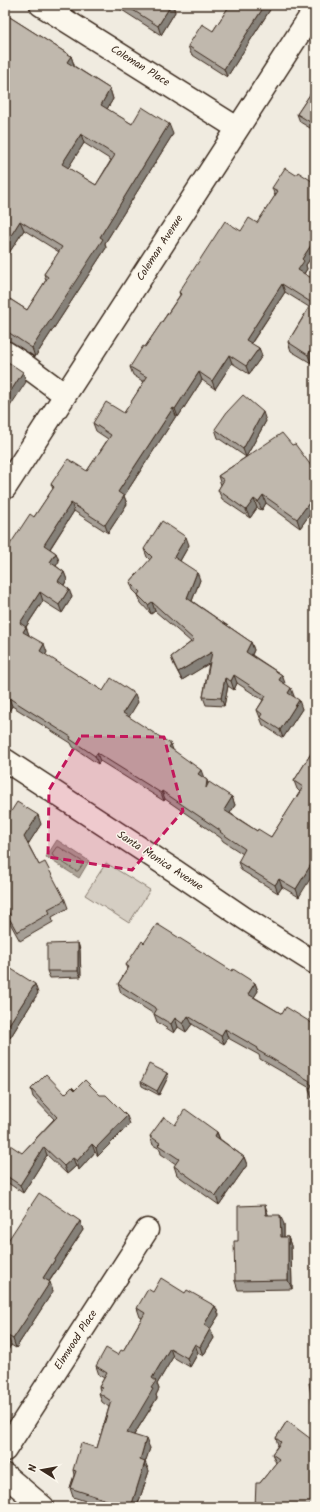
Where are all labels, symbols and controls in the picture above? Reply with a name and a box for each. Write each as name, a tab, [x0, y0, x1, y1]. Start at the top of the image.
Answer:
street label: Coleman Place	[107, 41, 173, 91]
street label: Coleman Avenue	[132, 211, 188, 285]
street label: Santa Monica Avenue	[113, 826, 207, 896]
street label: Elmwood Place	[50, 1306, 102, 1374]
north arrow	[22, 1450, 62, 1490]
text: N	[24, 1463, 43, 1473]

